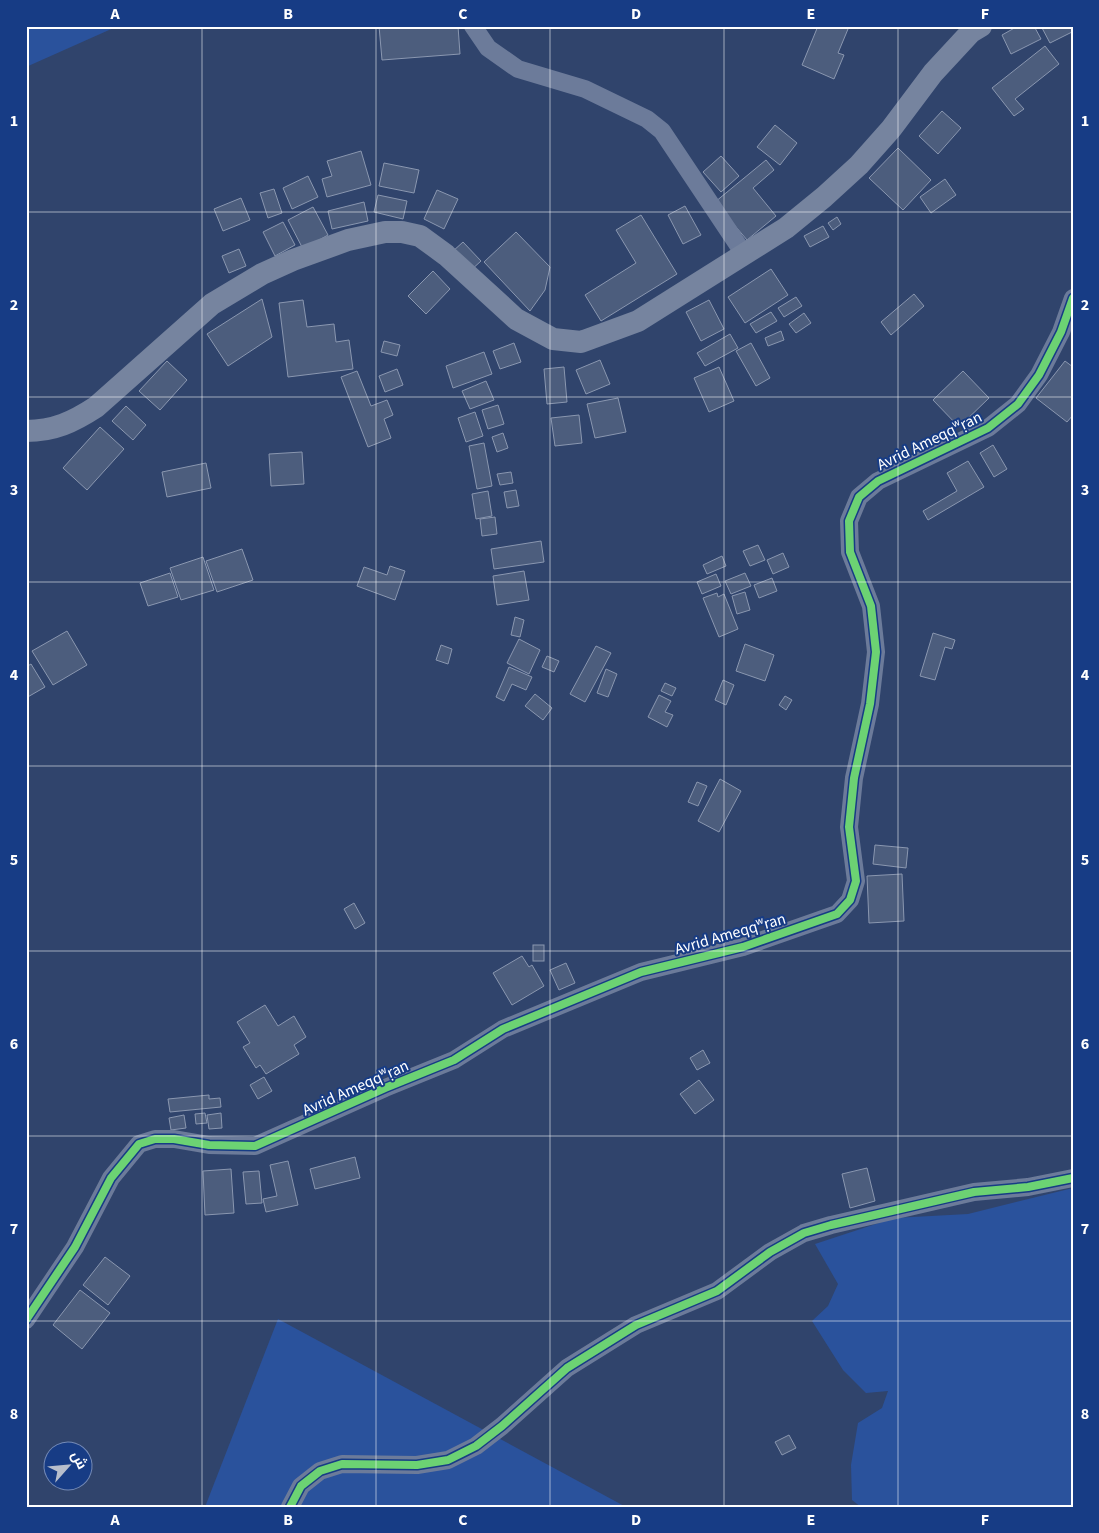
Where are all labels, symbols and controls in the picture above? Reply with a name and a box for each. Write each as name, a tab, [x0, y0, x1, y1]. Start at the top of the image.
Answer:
text: A	[109, 3, 120, 25]
text: B	[283, 3, 293, 25]
text: C	[458, 3, 468, 25]
text: D	[631, 3, 641, 25]
text: E	[807, 3, 815, 25]
text: F	[981, 3, 989, 25]
text: 1	[10, 110, 18, 132]
text: 1	[1081, 110, 1089, 132]
text: 2	[10, 294, 18, 316]
text: 2	[1081, 294, 1089, 316]
street label: Avrid Ameqqʷṛan	[873, 406, 986, 476]
text: 3	[10, 479, 18, 501]
text: 3	[1081, 479, 1089, 501]
text: 4	[10, 664, 19, 686]
text: 4	[1081, 664, 1090, 686]
text: 5	[10, 849, 18, 871]
text: 5	[1081, 849, 1089, 871]
street label: Avrid Ameqqʷṛan	[672, 908, 788, 960]
text: 6	[10, 1033, 18, 1055]
text: 6	[1081, 1033, 1089, 1055]
street label: Avrid Ameqqʷṛan	[299, 1055, 412, 1121]
text: 7	[10, 1218, 18, 1240]
text: 7	[1081, 1218, 1089, 1240]
text: 8	[10, 1403, 18, 1425]
text: 8	[1081, 1403, 1089, 1425]
north arrow	[42, 1440, 92, 1490]
text: ش	[66, 1448, 92, 1473]
text: A	[109, 1509, 120, 1531]
text: B	[283, 1509, 293, 1531]
text: C	[458, 1509, 468, 1531]
text: D	[631, 1509, 641, 1531]
text: E	[807, 1509, 815, 1531]
text: F	[981, 1509, 989, 1531]

